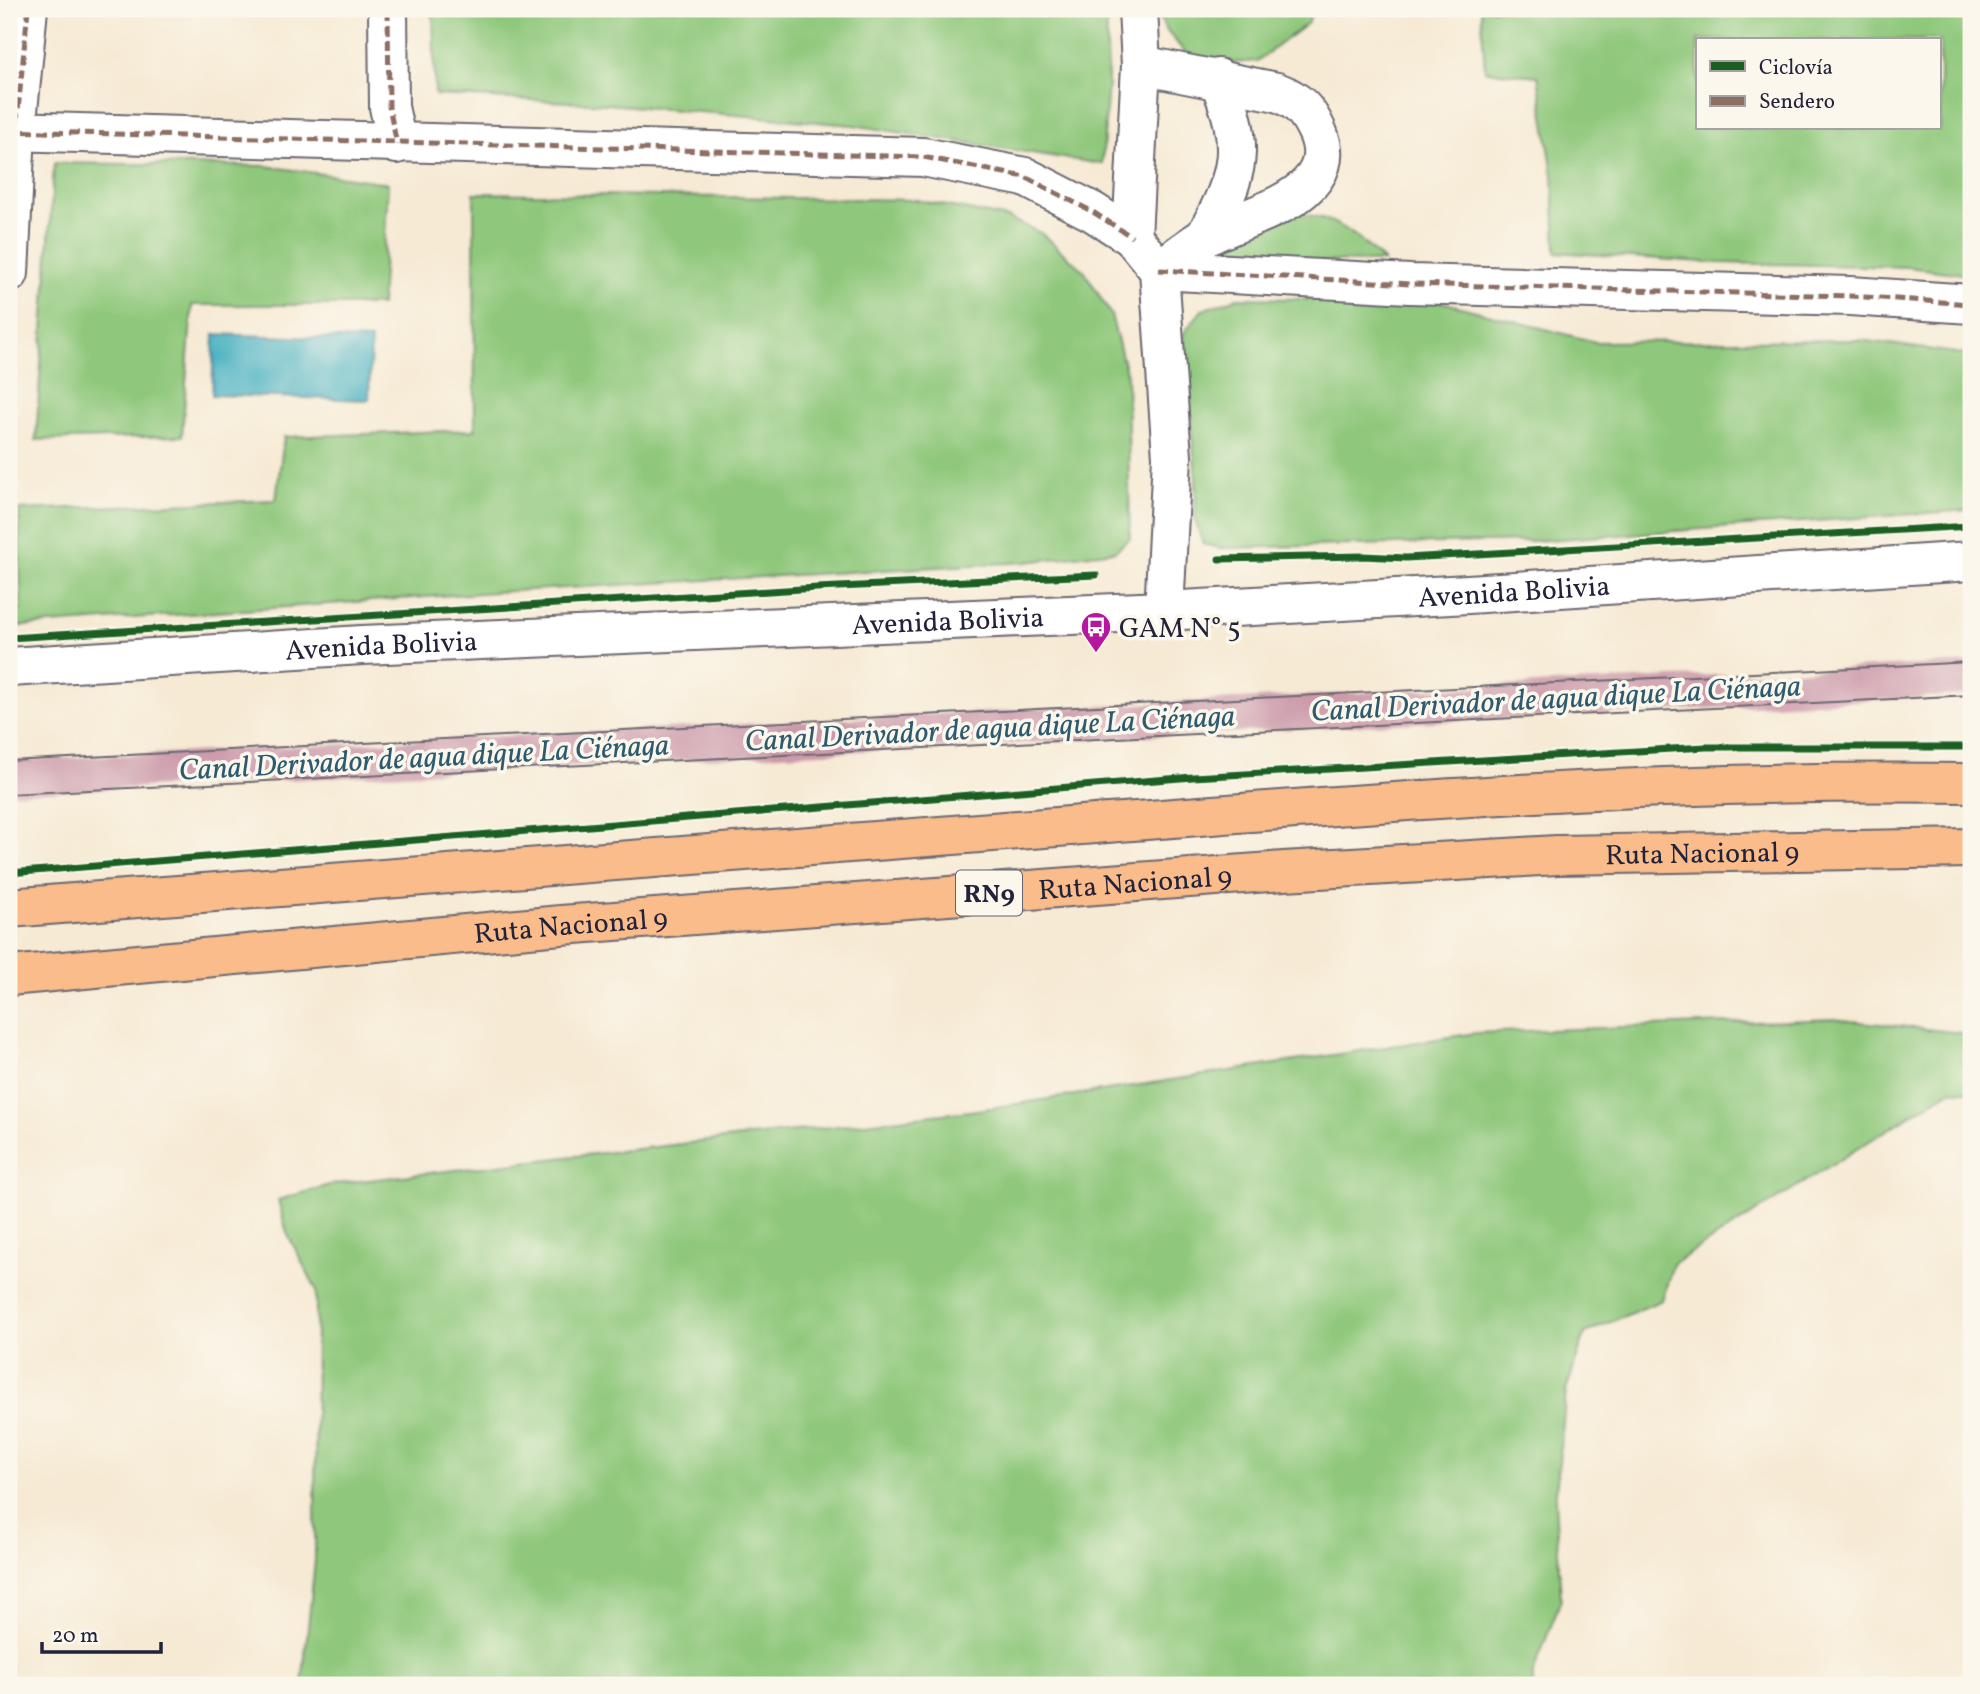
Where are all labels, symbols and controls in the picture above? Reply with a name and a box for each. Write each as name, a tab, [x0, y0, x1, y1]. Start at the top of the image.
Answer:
legend	[1696, 38, 1941, 130]
text: Ciclovía	[1759, 54, 1833, 83]
text: Sendero	[1759, 88, 1835, 117]
street label: Avenida Bolivia	[1417, 568, 1611, 619]
street label: Avenida Bolivia	[851, 599, 1045, 646]
bus stop icon: GAM N° 5	[1079, 610, 1113, 654]
place label: GAM N° 5	[1119, 610, 1241, 649]
street label: Avenida Bolivia	[284, 623, 478, 672]
water label: Canal Derivador de agua dique La Ciénaga	[1310, 666, 1802, 734]
water label: Canal Derivador de agua dique La Ciénaga	[744, 696, 1236, 764]
water label: Canal Derivador de agua dique La Ciénaga	[178, 725, 670, 793]
street label: Ruta Nacional 9	[1605, 834, 1800, 876]
street label: Ruta Nacional 9	[1037, 858, 1233, 911]
road number: RN9	[956, 870, 1022, 916]
street label: Ruta Nacional 9	[472, 900, 669, 955]
scale bar	[42, 1610, 161, 1654]
text: 20 m	[52, 1622, 98, 1651]

